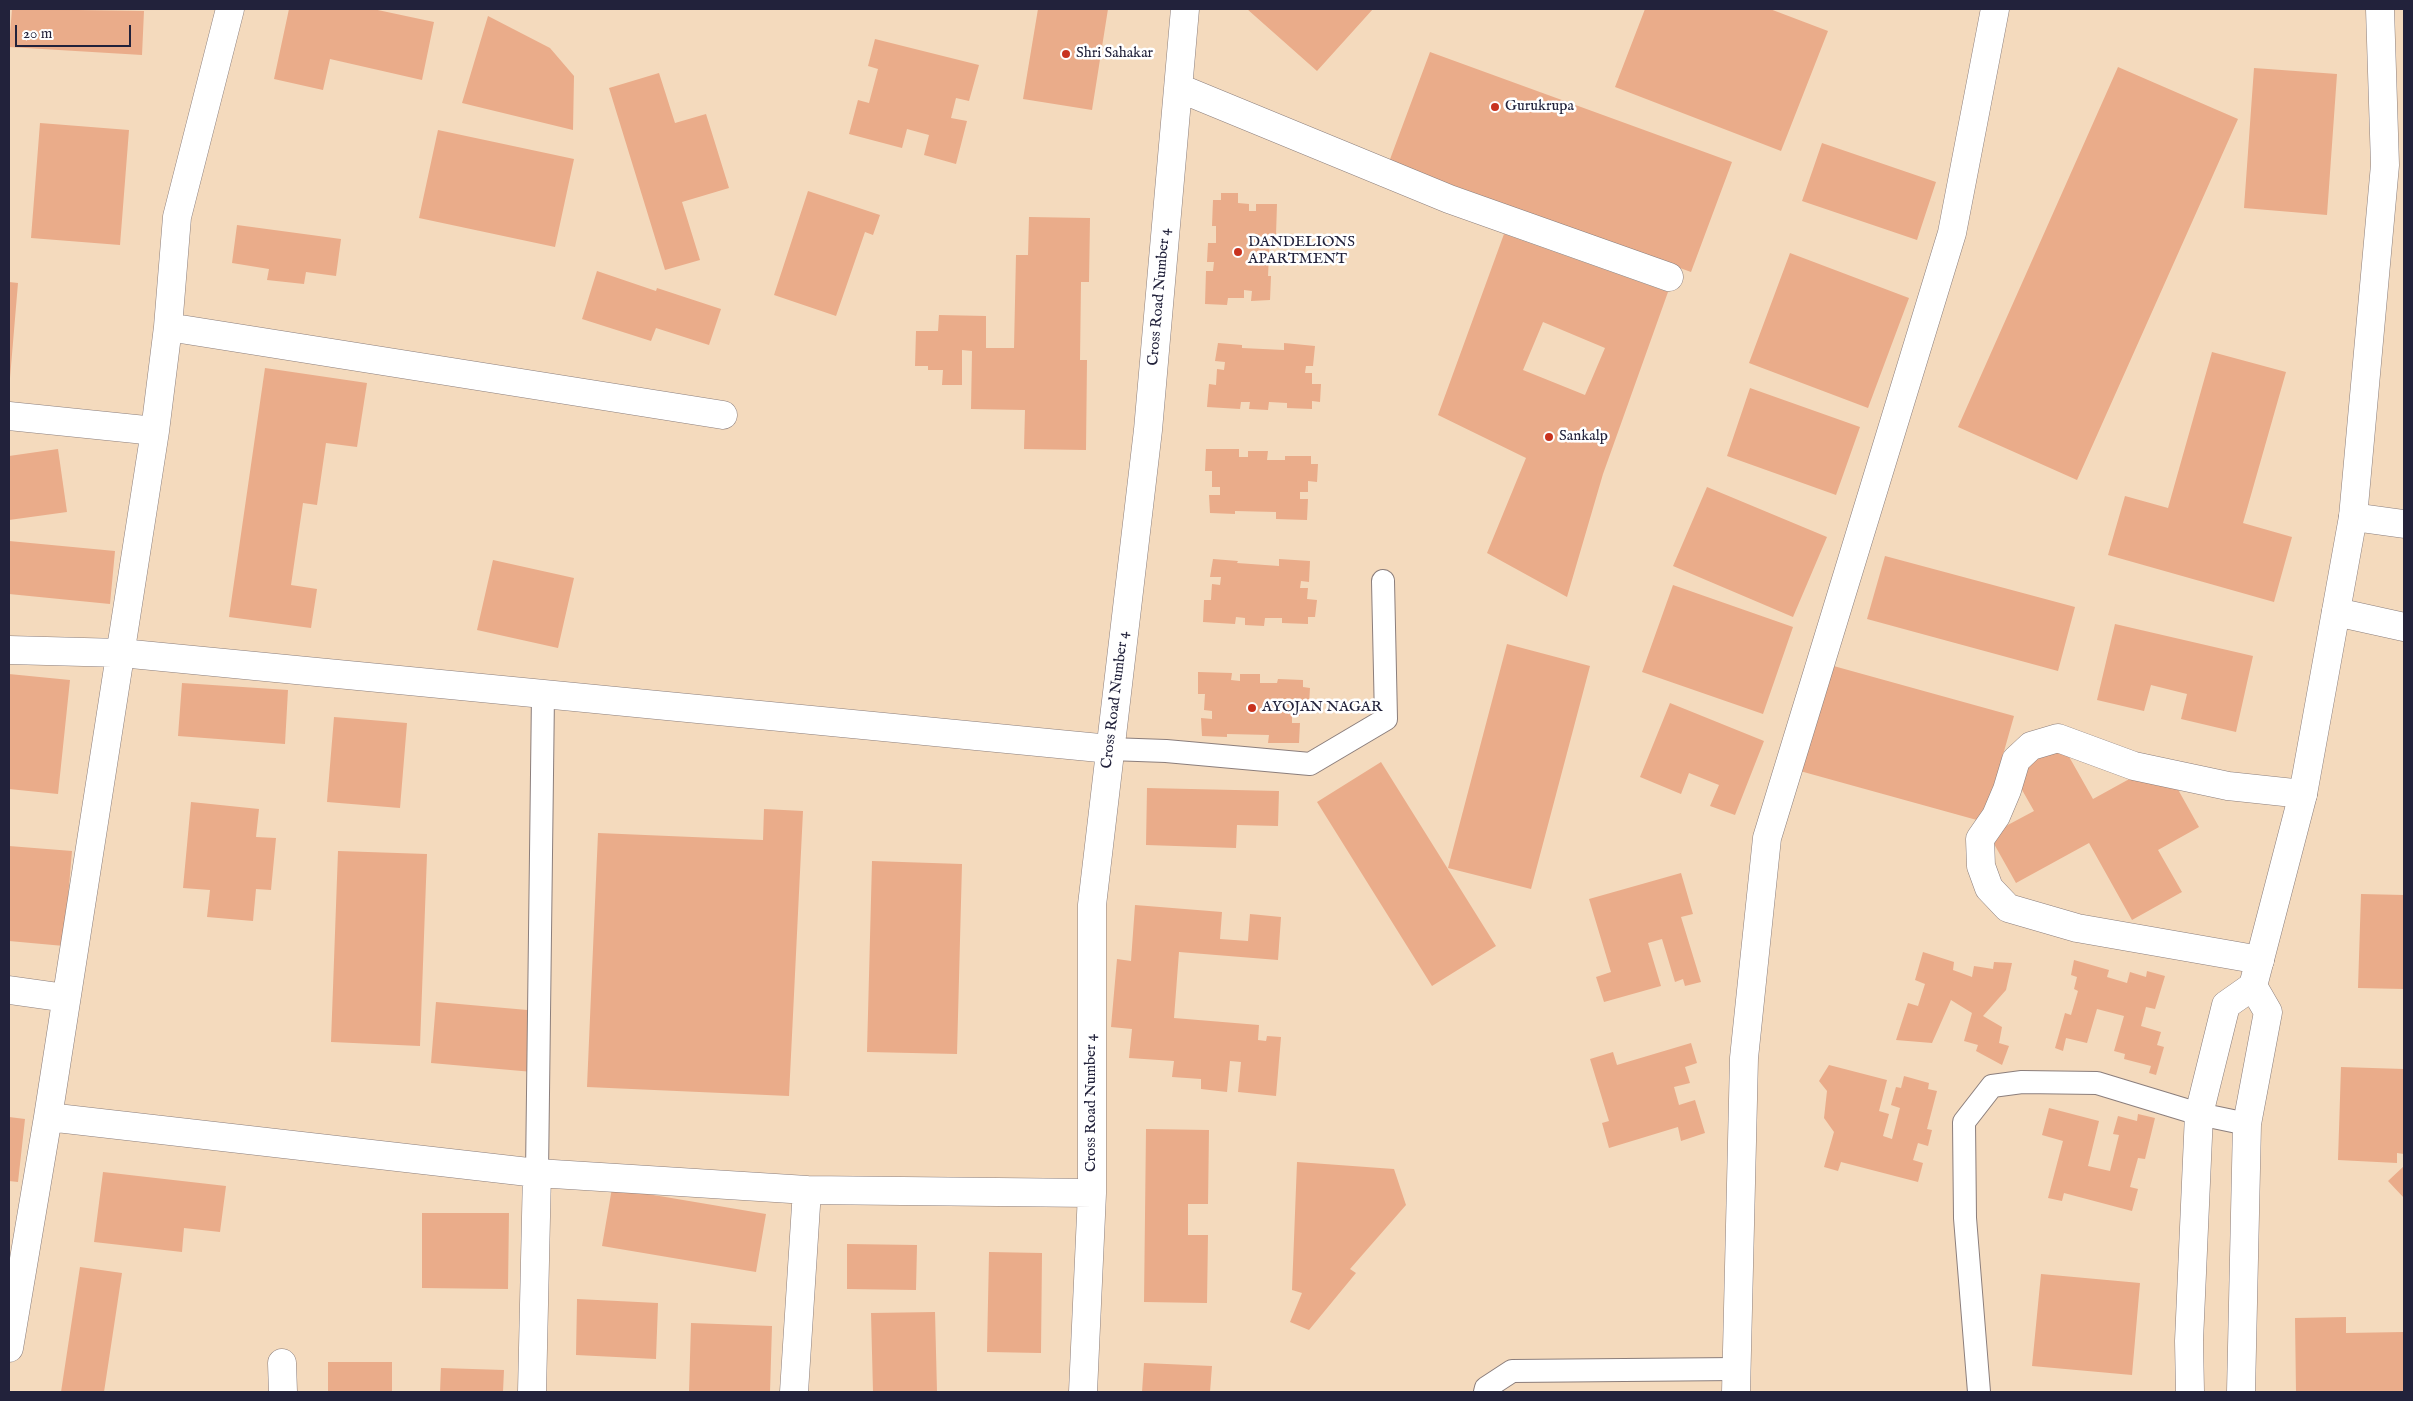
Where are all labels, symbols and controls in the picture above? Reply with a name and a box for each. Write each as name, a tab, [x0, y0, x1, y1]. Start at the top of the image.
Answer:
scale bar	[18, 15, 134, 47]
text: 20 m	[23, 24, 52, 43]
place label: Shri Sahakar	[1076, 45, 1153, 63]
marker: Shri Sahakar	[1060, 48, 1072, 60]
place label: Gurukrupa	[1505, 98, 1574, 116]
marker: Gurukrupa	[1489, 101, 1501, 113]
street label: Cross Road Number 4	[1145, 227, 1175, 367]
place label: DANDELIONS APARTMENT	[1248, 234, 1355, 269]
marker: DANDELIONS APARTMENT	[1232, 246, 1244, 258]
place label: Sankalp	[1559, 428, 1608, 446]
marker: Sankalp	[1543, 431, 1555, 443]
street label: Cross Road Number 4	[1099, 630, 1133, 770]
place label: AYOJAN NAGAR	[1262, 699, 1382, 717]
marker: AYOJAN NAGAR	[1246, 702, 1258, 714]
street label: Cross Road Number 4	[1083, 1034, 1101, 1172]

